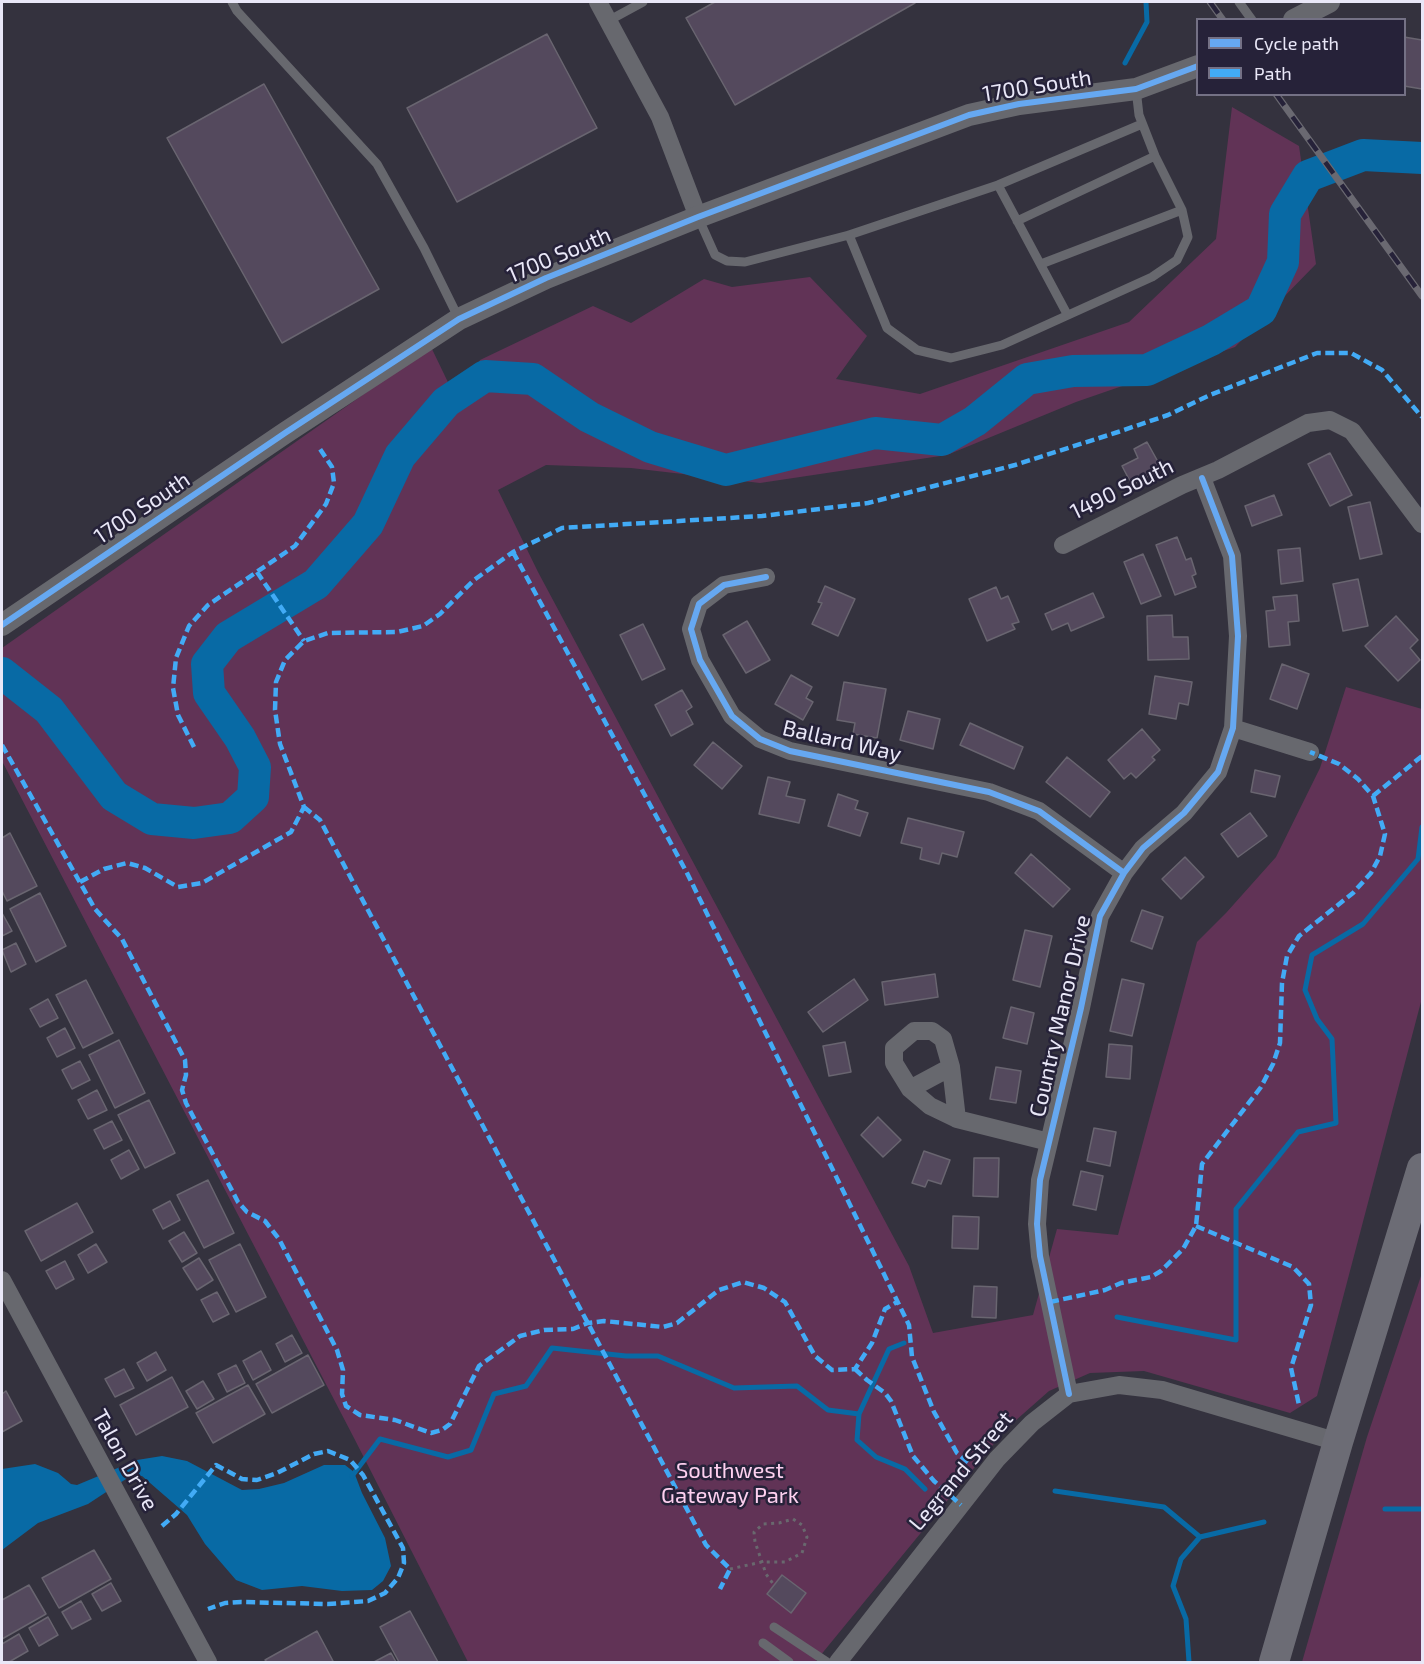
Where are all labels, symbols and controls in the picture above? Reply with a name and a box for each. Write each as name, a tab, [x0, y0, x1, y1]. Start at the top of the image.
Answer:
legend	[1196, 18, 1406, 96]
text: Cycle path	[1254, 32, 1339, 54]
text: Path	[1254, 62, 1292, 84]
street label: 1700 South	[981, 64, 1093, 108]
street label: 1700 South	[503, 221, 615, 289]
street label: 1490 South	[1066, 453, 1178, 525]
street label: 1700 South	[89, 466, 195, 550]
street label: Ballard Way	[780, 714, 904, 768]
street label: Country Manor Drive	[1024, 912, 1096, 1120]
street label: Talon Drive	[86, 1405, 164, 1515]
street label: Legrand Street	[903, 1406, 1019, 1536]
park label: Southwest Gateway Park	[661, 1458, 799, 1510]

